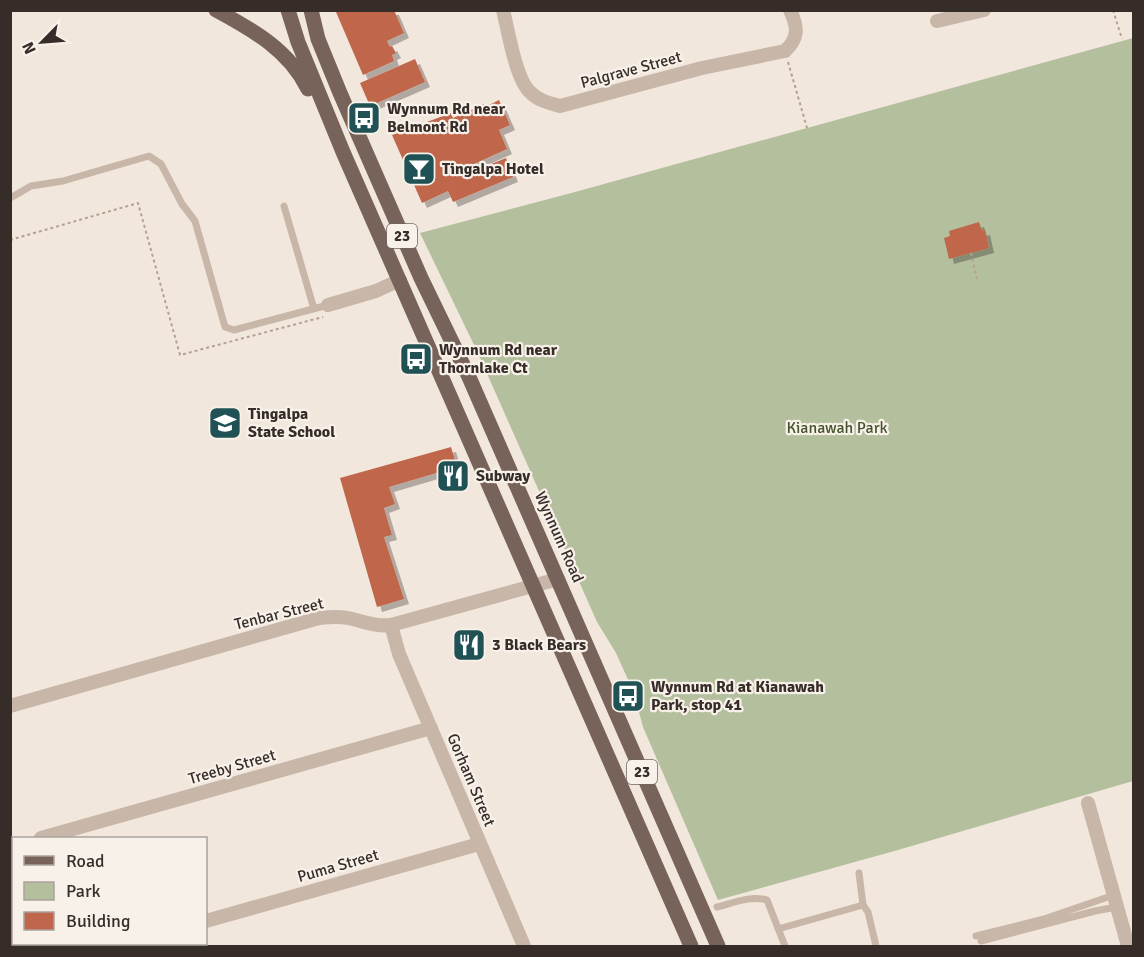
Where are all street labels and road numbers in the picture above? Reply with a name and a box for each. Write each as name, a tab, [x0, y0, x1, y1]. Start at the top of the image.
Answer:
street label: Palgrave Street	[578, 47, 684, 93]
road number: 23	[387, 224, 417, 248]
street label: Wynnum Road	[530, 488, 588, 586]
street label: Tenbar Street	[232, 593, 326, 635]
street label: Gorham Street	[442, 730, 500, 830]
street label: Treeby Street	[186, 745, 278, 789]
road number: 23	[627, 760, 657, 784]
street label: Puma Street	[295, 845, 381, 887]

